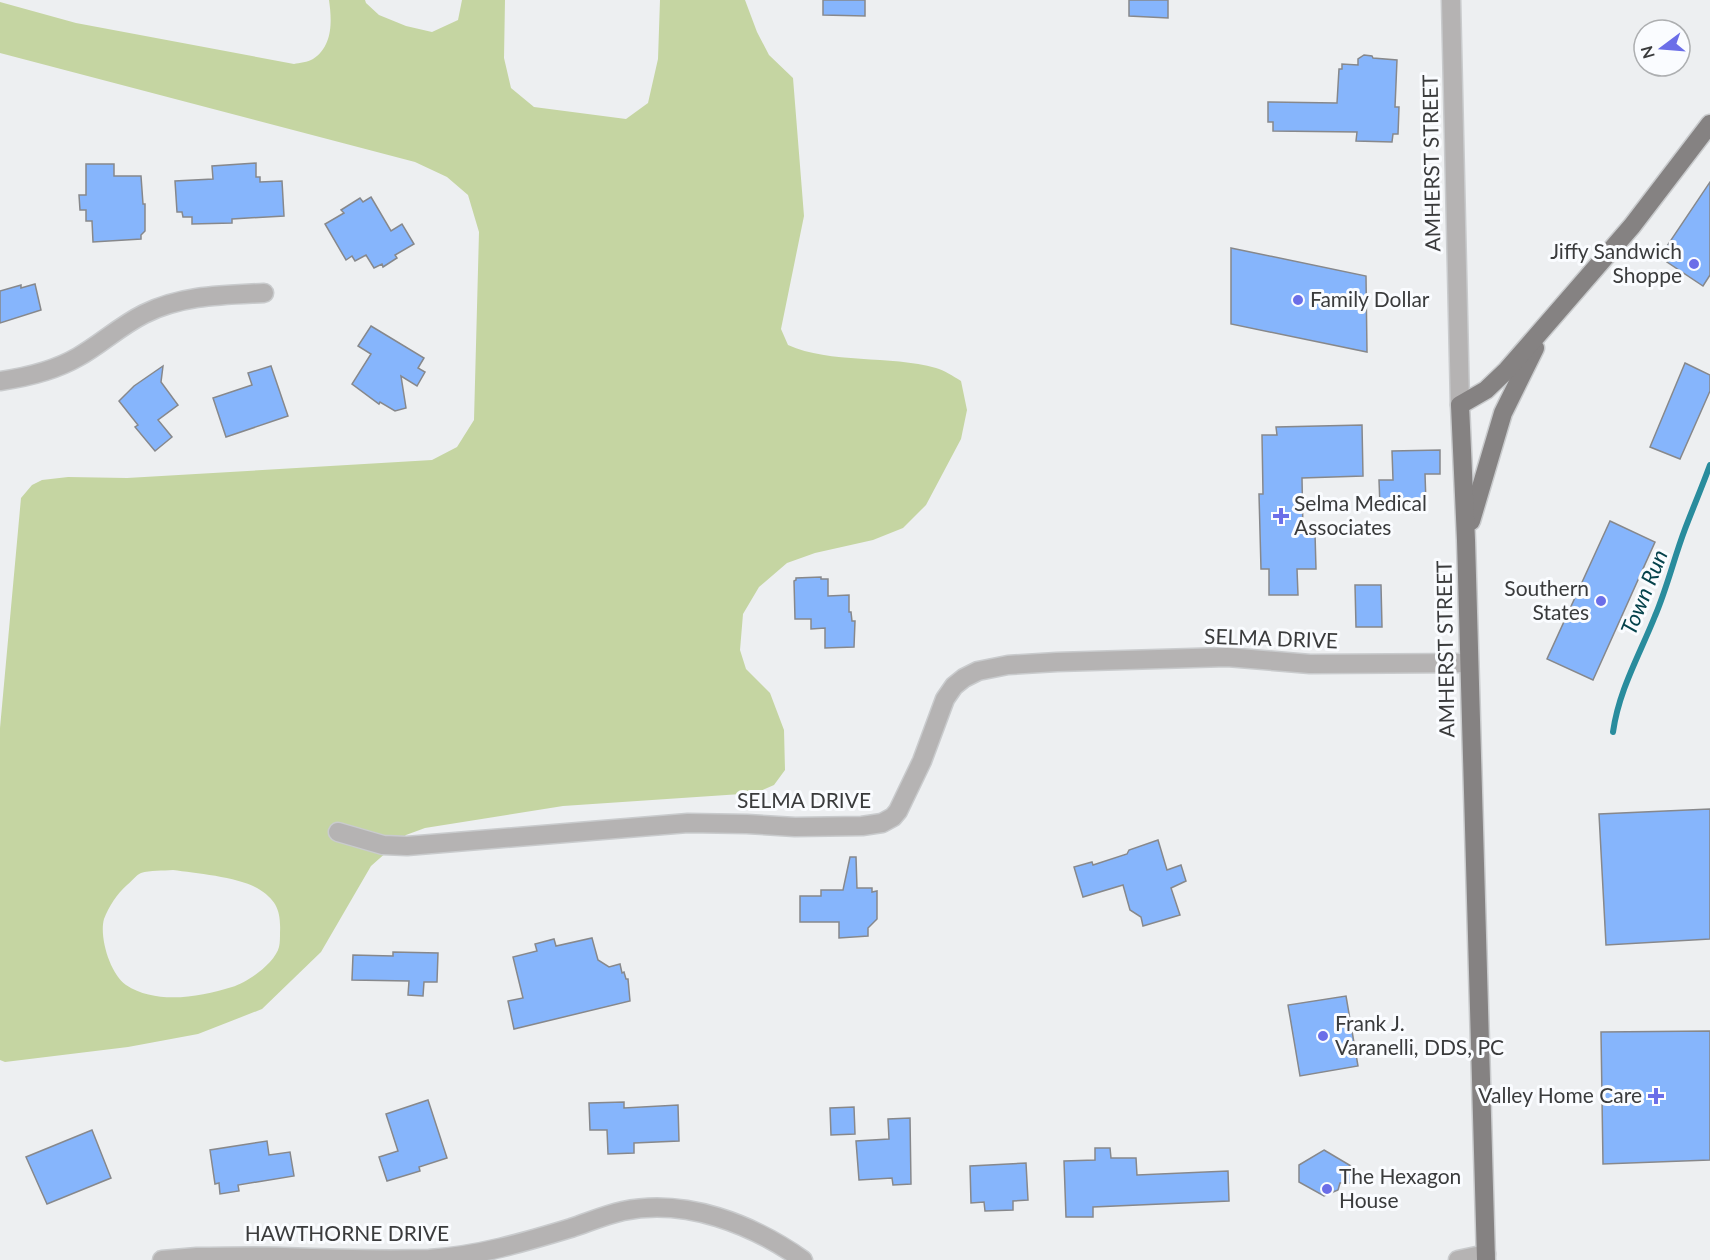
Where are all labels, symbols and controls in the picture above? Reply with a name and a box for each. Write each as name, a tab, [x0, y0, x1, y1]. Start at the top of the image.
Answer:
north arrow	[1632, 18, 1692, 78]
text: N	[1636, 44, 1658, 61]
street label: AMHERST STREET	[1416, 74, 1445, 252]
place label: Jiffy Sandwich Shoppe	[1550, 238, 1682, 287]
marker: Jiffy Sandwich Shoppe	[1687, 257, 1701, 271]
place label: Family Dollar	[1310, 286, 1430, 311]
marker: Family Dollar	[1291, 293, 1305, 307]
place label: Selma Medical Associates	[1294, 490, 1427, 539]
marker: Selma Medical Associates	[1272, 507, 1290, 525]
water label: Town Run	[1614, 545, 1673, 638]
street label: AMHERST STREET	[1430, 560, 1459, 738]
place label: Southern States	[1504, 575, 1589, 624]
marker: Southern States	[1594, 594, 1608, 608]
street label: SELMA DRIVE	[1204, 623, 1338, 652]
street label: SELMA DRIVE	[737, 787, 871, 812]
place label: Frank J. Varanelli, DDS, PC	[1335, 1010, 1504, 1059]
marker: Frank J. Varanelli, DDS, PC	[1316, 1029, 1330, 1043]
place label: Valley Home Care	[1478, 1082, 1642, 1107]
marker: Valley Home Care	[1647, 1087, 1665, 1105]
place label: The Hexagon House	[1339, 1163, 1461, 1212]
marker: The Hexagon House	[1320, 1182, 1334, 1196]
street label: HAWTHORNE DRIVE	[245, 1220, 449, 1245]

